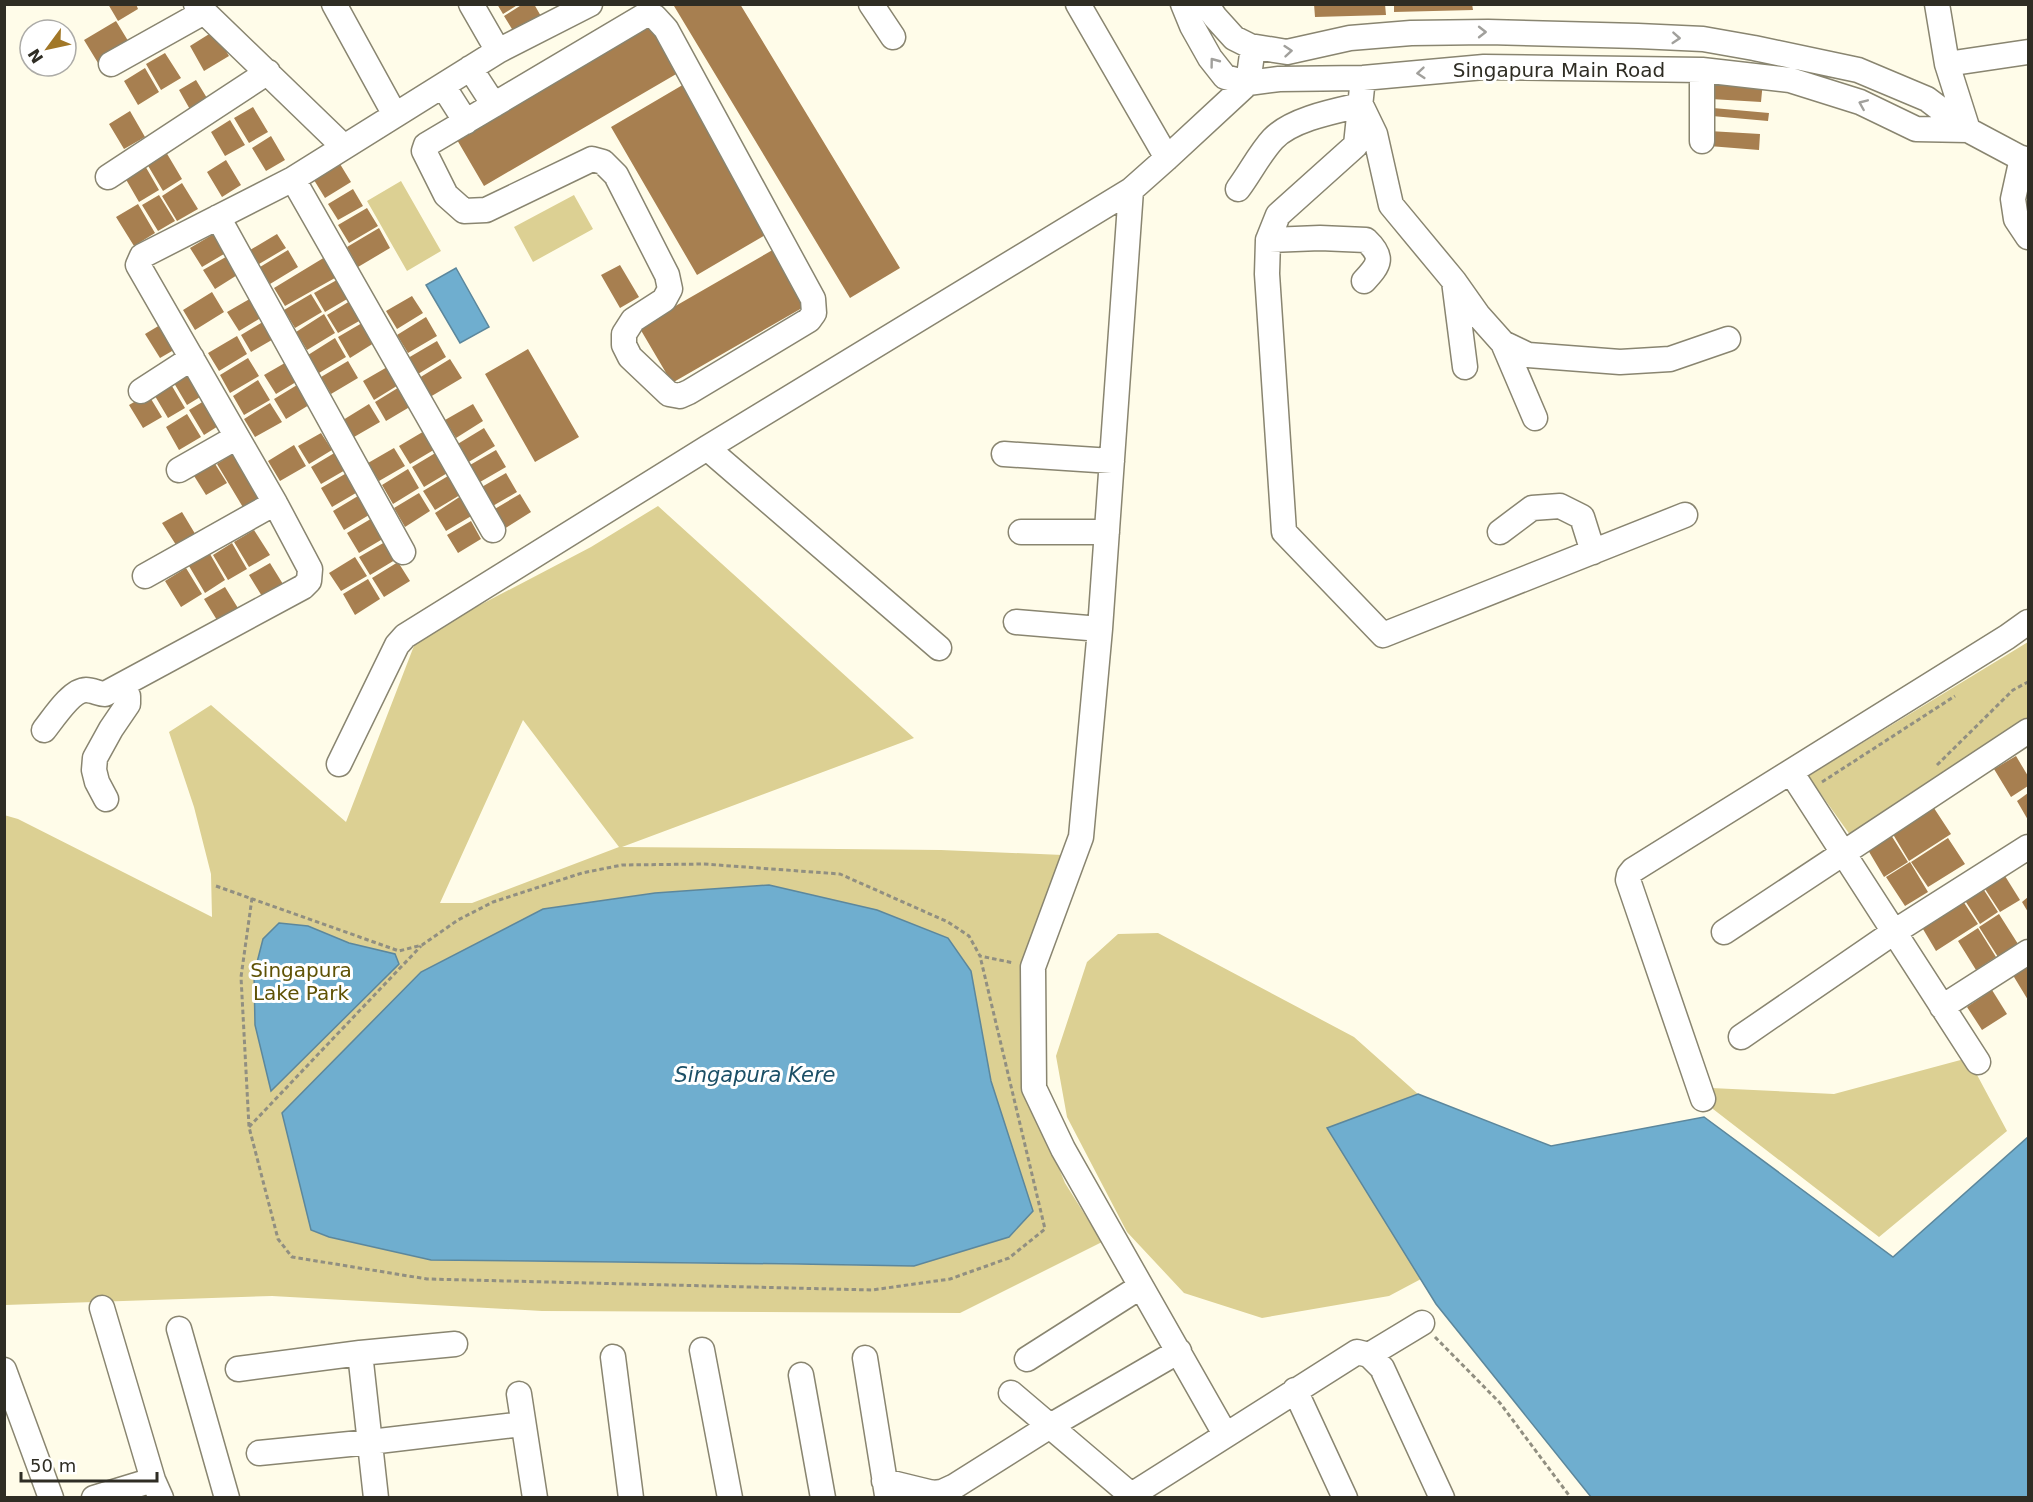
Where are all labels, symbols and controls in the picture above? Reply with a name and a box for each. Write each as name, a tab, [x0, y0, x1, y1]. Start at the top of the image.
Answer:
north arrow	[18, 18, 78, 78]
one-way arrow	[1477, 26, 1486, 38]
one-way arrow	[1672, 31, 1681, 44]
one-way arrow	[1284, 44, 1293, 57]
text: N	[24, 45, 47, 67]
one-way arrow	[1210, 58, 1221, 69]
street label: Singapura Main Road	[1453, 58, 1665, 82]
one-way arrow	[1417, 66, 1426, 79]
one-way arrow	[1859, 99, 1870, 111]
park label: Singapura Lake Park	[250, 958, 352, 1005]
water label: Singapura Kere	[675, 1063, 836, 1087]
scale bar	[21, 1445, 158, 1483]
text: 50 m	[30, 1455, 76, 1476]

